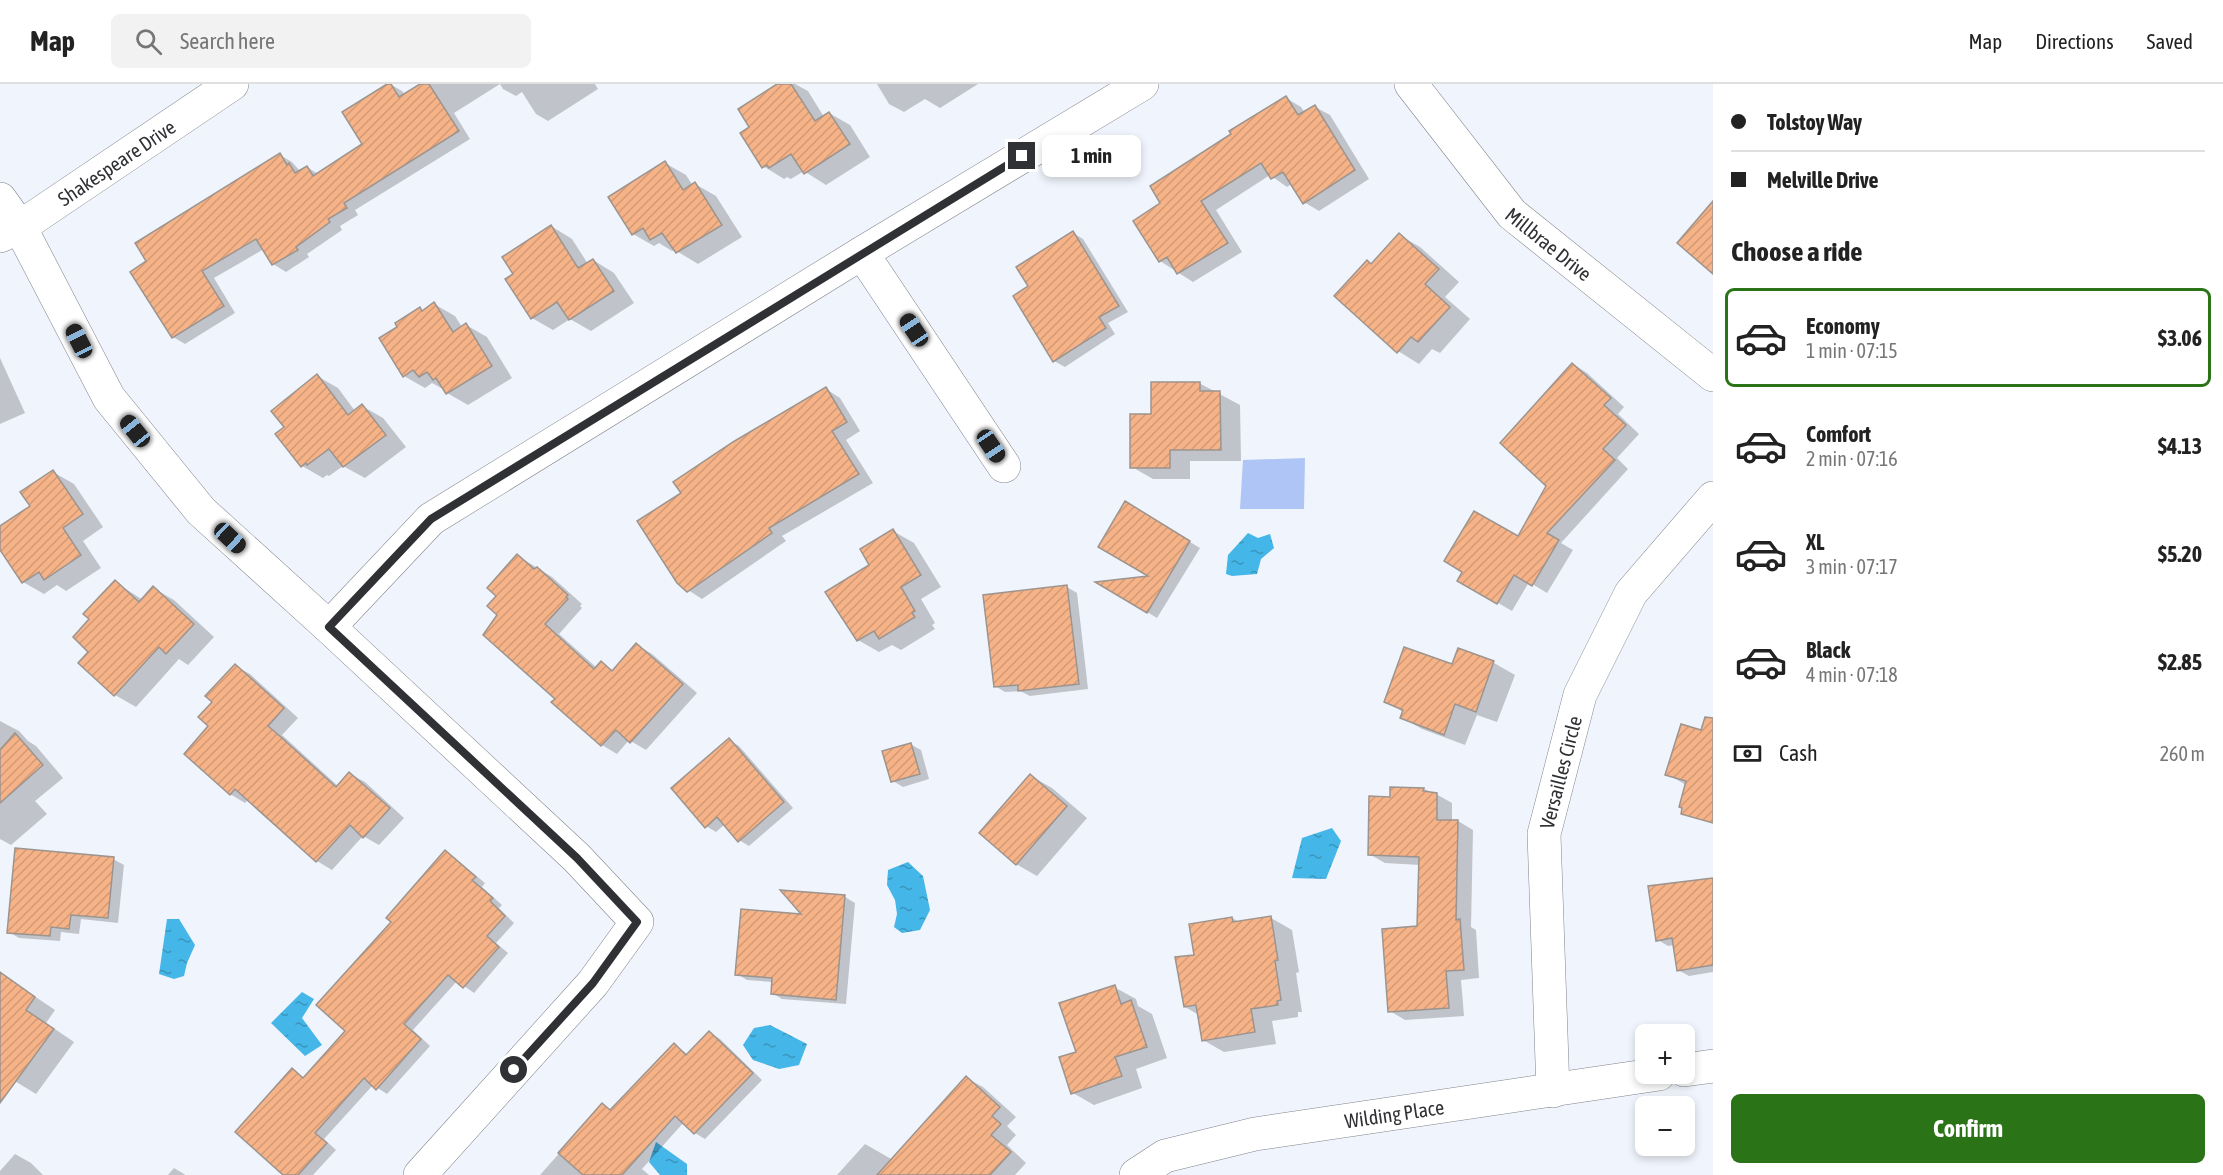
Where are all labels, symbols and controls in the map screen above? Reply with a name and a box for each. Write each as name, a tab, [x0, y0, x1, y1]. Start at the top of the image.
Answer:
search box	[111, 14, 531, 68]
text: Map	[30, 25, 75, 57]
icon: search	[132, 25, 165, 58]
text: Search here	[180, 28, 275, 54]
text: Map	[1968, 29, 2002, 53]
text: Directions	[2035, 29, 2114, 53]
text: Saved	[2147, 29, 2193, 53]
text: Tolstoy Way	[1767, 109, 1862, 135]
street label: Shakespeare Drive	[53, 114, 179, 210]
callout: 1 min	[1043, 135, 1142, 177]
route end	[1008, 142, 1035, 169]
text: 1 min	[1071, 144, 1112, 167]
text: Melville Drive	[1767, 167, 1879, 193]
street label: Millbrae Drive	[1501, 202, 1597, 285]
text: Choose a ride	[1731, 236, 1863, 267]
car	[896, 310, 932, 350]
icon: car	[1734, 311, 1788, 365]
text: Economy	[1806, 313, 1880, 339]
car	[63, 321, 95, 361]
text: $3.06	[2158, 325, 2202, 351]
text: 1 min · 07:15	[1806, 339, 1898, 362]
car	[117, 411, 153, 451]
icon: car	[1734, 419, 1788, 473]
text: Comfort	[1806, 421, 1871, 447]
car	[973, 426, 1009, 466]
text: $4.13	[2158, 433, 2202, 459]
text: 2 min · 07:16	[1806, 447, 1898, 470]
car	[211, 519, 249, 557]
icon: car	[1734, 527, 1788, 581]
text: XL	[1806, 529, 1824, 555]
text: $5.20	[2158, 541, 2202, 567]
text: 3 min · 07:17	[1806, 555, 1898, 578]
icon: car	[1734, 635, 1788, 689]
text: Black	[1806, 637, 1850, 663]
text: $2.85	[2158, 649, 2202, 675]
text: 4 min · 07:18	[1806, 663, 1898, 686]
street label: Versailles Circle	[1534, 713, 1586, 831]
icon: cash	[1731, 737, 1764, 770]
text: Cash	[1779, 740, 1818, 766]
text: 260 m	[2160, 742, 2205, 765]
map controls	[1635, 1024, 1695, 1156]
button: +	[1635, 1024, 1695, 1084]
route start	[500, 1056, 527, 1083]
button: Confirm	[1731, 1094, 2205, 1163]
street label: Wilding Place	[1343, 1095, 1445, 1132]
button: −	[1635, 1096, 1695, 1156]

